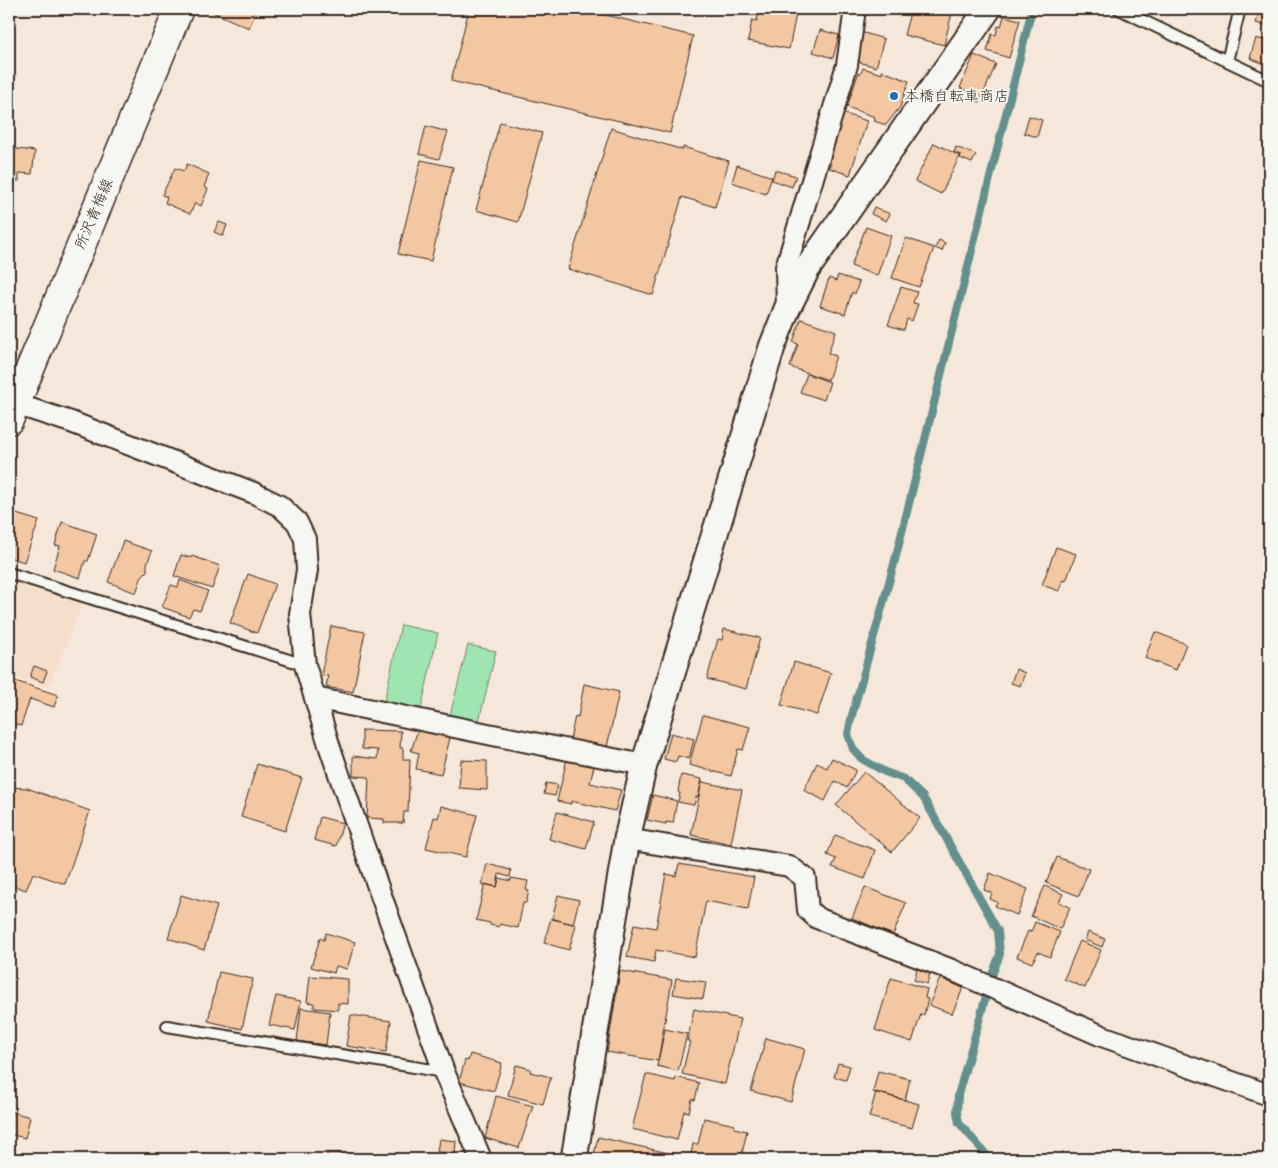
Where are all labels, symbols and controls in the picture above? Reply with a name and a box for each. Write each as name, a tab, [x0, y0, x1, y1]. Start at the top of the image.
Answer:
place label: 本橋自転車商店	[904, 87, 1009, 106]
marker: 本橋自転車商店	[888, 90, 900, 102]
street label: 所沢青梅線	[71, 176, 117, 252]

